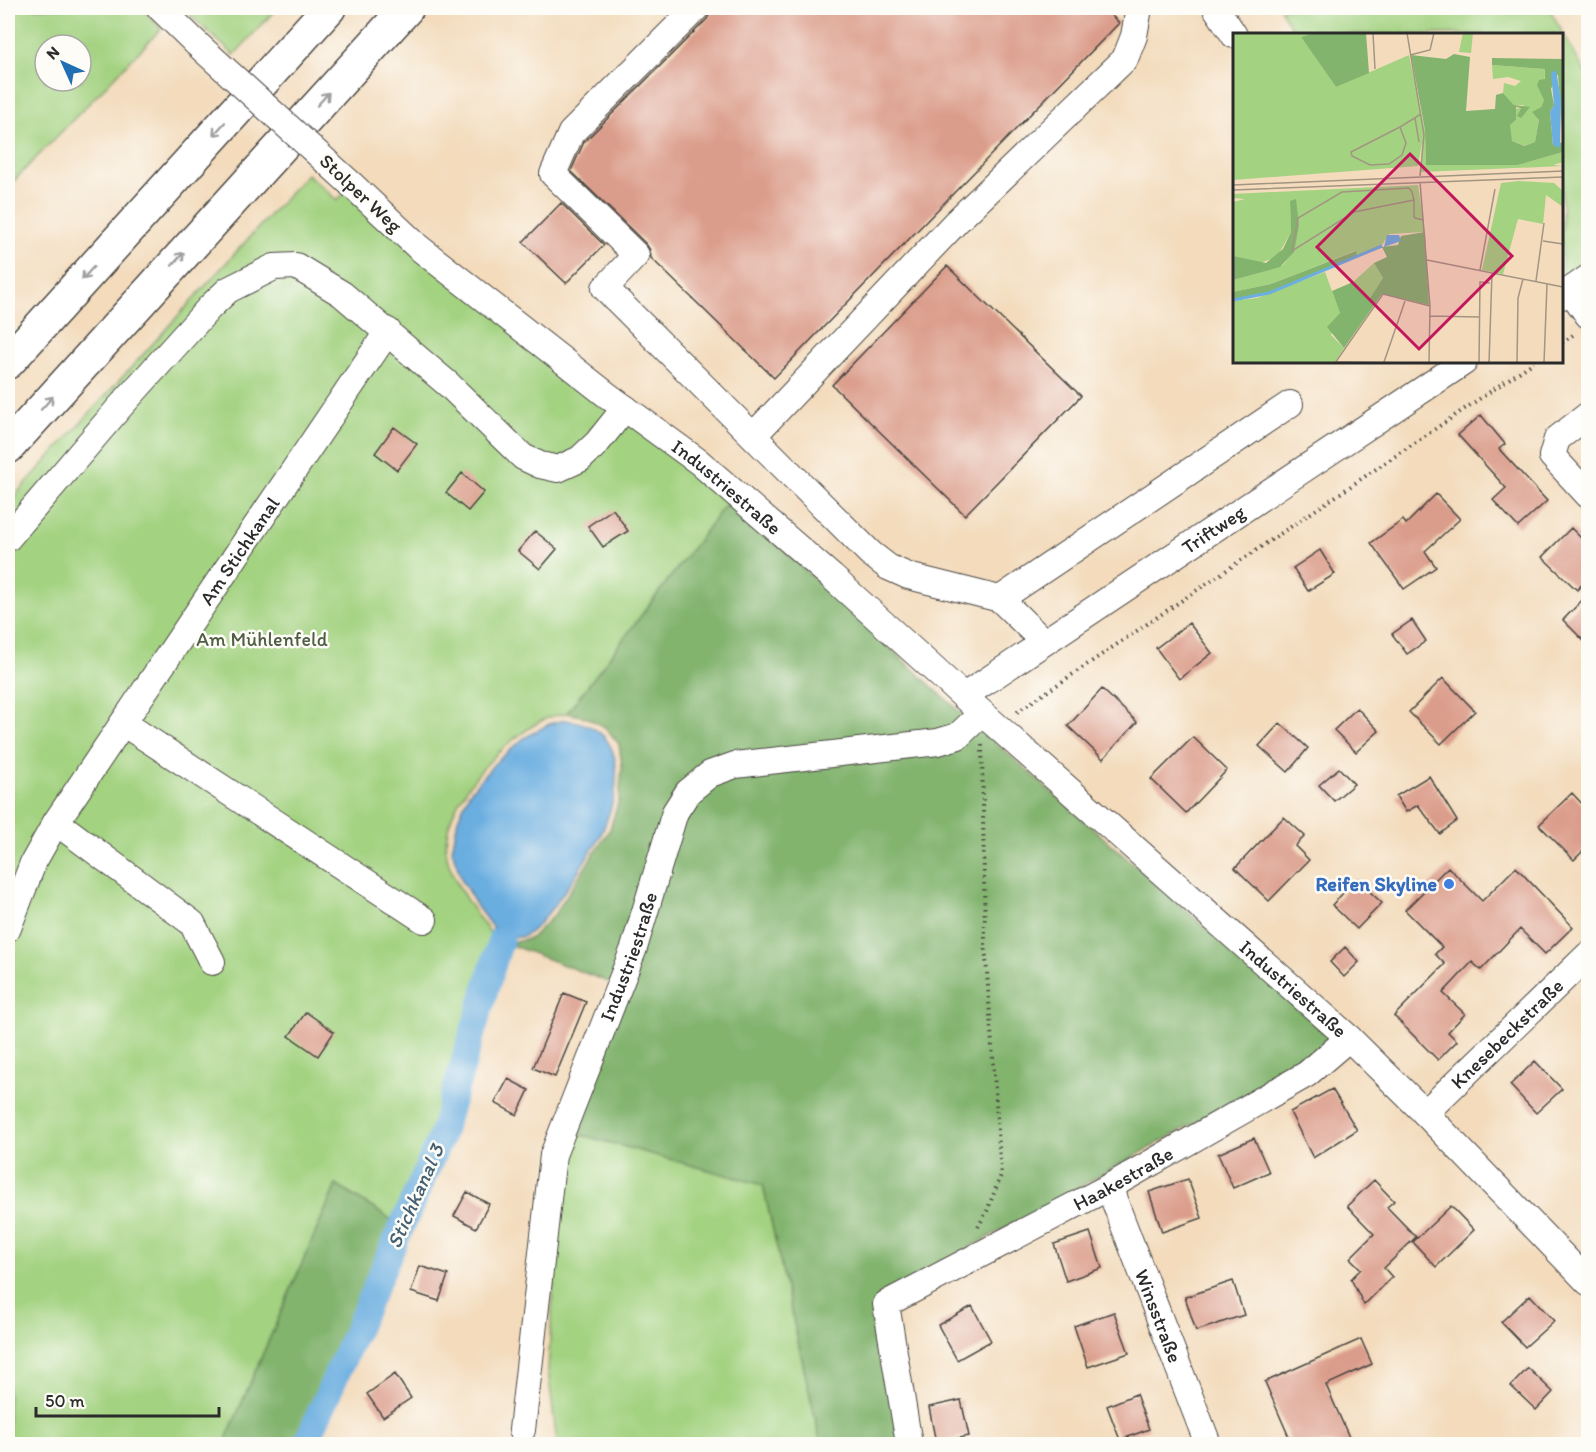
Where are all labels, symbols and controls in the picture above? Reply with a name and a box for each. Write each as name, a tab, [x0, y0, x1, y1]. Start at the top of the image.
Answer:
north arrow	[33, 33, 93, 93]
inset map	[1233, 33, 1563, 363]
text: N	[42, 42, 63, 63]
one-way arrow	[316, 92, 330, 107]
one-way arrow	[212, 121, 226, 136]
street label: Stolper Weg	[315, 149, 408, 238]
one-way arrow	[171, 252, 185, 267]
one-way arrow	[81, 265, 95, 280]
one-way arrow	[40, 396, 54, 411]
street label: Industriestraße	[667, 434, 786, 540]
street label: Am Stichkanal	[194, 492, 285, 610]
street label: Triftweg	[1177, 499, 1250, 559]
park label: Am Mühlenfeld	[196, 627, 328, 651]
place label: Reifen Skyline	[1315, 872, 1437, 897]
marker: Reifen Skyline	[1442, 877, 1456, 891]
street label: Industriestraße	[594, 889, 662, 1025]
street label: Industriestraße	[1235, 935, 1352, 1043]
street label: Knesebeckstraße	[1445, 974, 1568, 1094]
water label: Stichkanal 3	[381, 1139, 450, 1252]
street label: Haakestraße	[1069, 1141, 1177, 1216]
street label: Winsstraße	[1130, 1266, 1187, 1366]
scale bar	[36, 1380, 219, 1418]
text: 50 m	[45, 1390, 85, 1412]

